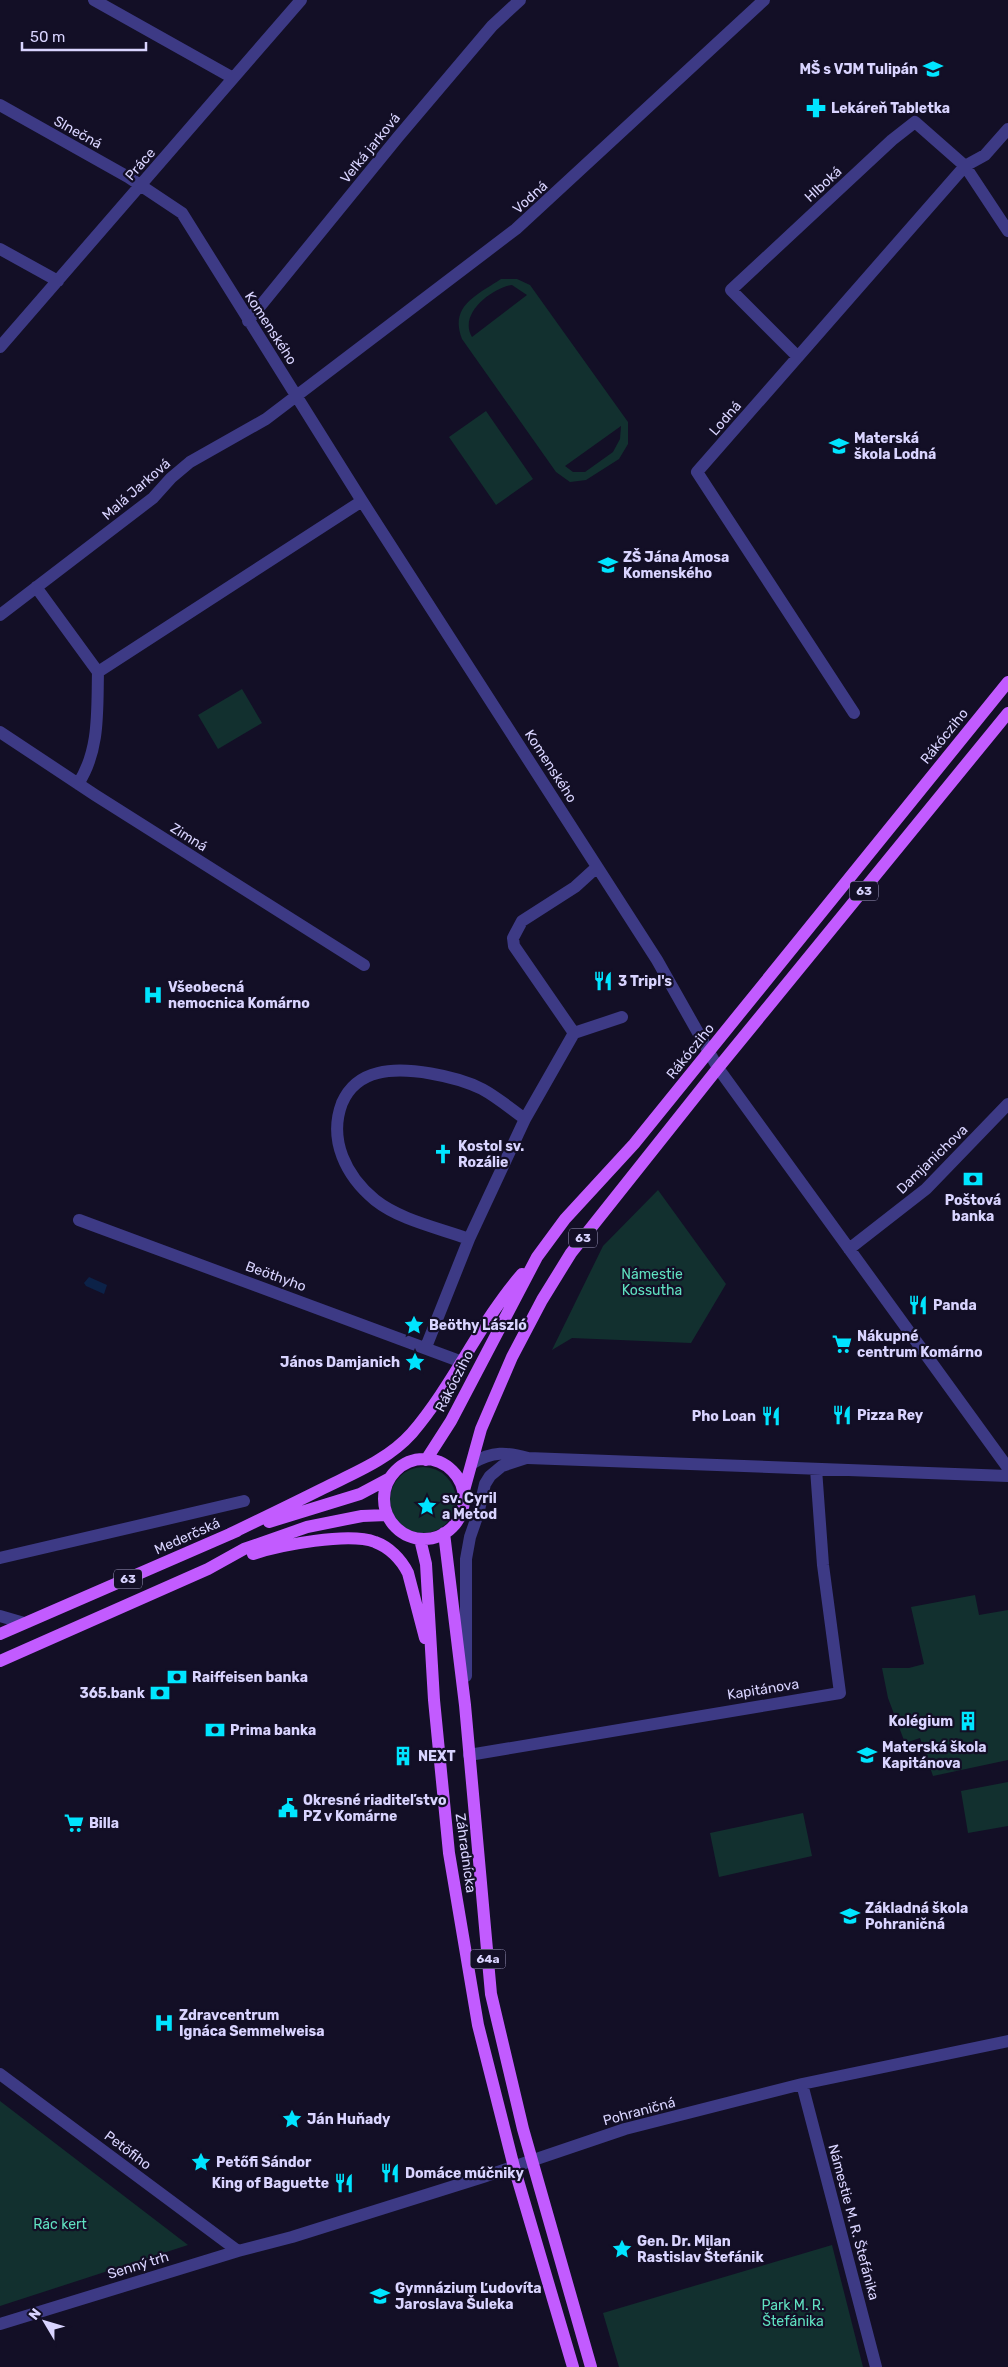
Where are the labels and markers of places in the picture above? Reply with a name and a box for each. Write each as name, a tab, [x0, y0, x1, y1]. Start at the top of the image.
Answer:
school or university icon: MŠ s VJM Tulipán	[922, 58, 944, 80]
place label: MŠ s VJM Tulipán	[799, 60, 918, 78]
pharmacy icon: Lekáreň Tabletka	[805, 97, 827, 119]
place label: Lekáreň Tabletka	[831, 100, 950, 117]
place label: Materská škola Lodná	[854, 430, 936, 463]
school or university icon: Materská škola Lodná	[828, 435, 850, 457]
place label: ZŠ Jána Amosa Komenského	[623, 548, 729, 582]
school or university icon: ZŠ Jána Amosa Komenského	[597, 554, 619, 576]
restaurant icon: 3 Tripl's	[592, 970, 614, 992]
place label: 3 Tripl's	[618, 973, 672, 990]
place label: Všeobecná nemocnica Komárno	[168, 979, 310, 1012]
hospital icon: Všeobecná nemocnica Komárno	[142, 984, 164, 1006]
place label: Kostol sv. Rozálie	[458, 1138, 524, 1171]
church icon: Kostol sv. Rozálie	[432, 1143, 454, 1165]
bank icon: Poštová banka	[962, 1168, 984, 1190]
place label: Poštová banka	[945, 1192, 1001, 1225]
restaurant icon: Panda	[907, 1294, 929, 1316]
place label: Panda	[933, 1297, 977, 1314]
place icon: Beöthy László	[403, 1314, 425, 1336]
place label: Beöthy László	[429, 1317, 527, 1334]
place label: Nákupné centrum Komárno	[857, 1328, 983, 1361]
supermarket icon: Nákupné centrum Komárno	[831, 1333, 853, 1355]
place icon: János Damjanich	[404, 1351, 426, 1373]
place label: János Damjanich	[280, 1354, 400, 1371]
restaurant icon: Pizza Rey	[831, 1404, 853, 1426]
restaurant icon: Pho Loan	[760, 1405, 782, 1427]
place label: Pizza Rey	[857, 1407, 924, 1424]
place label: Pho Loan	[692, 1408, 756, 1425]
place label: sv. Cyril a Metod	[442, 1490, 497, 1523]
place icon: sv. Cyril a Metod	[416, 1495, 438, 1517]
bank icon: Raiffeisen banka	[166, 1666, 188, 1688]
place label: Raiffeisen banka	[192, 1669, 308, 1686]
bank icon: 365.bank	[149, 1682, 171, 1704]
place label: 365.bank	[79, 1685, 146, 1702]
building icon: Kolégium	[957, 1710, 979, 1732]
place label: Kolégium	[889, 1713, 953, 1730]
bank icon: Prima banka	[204, 1719, 226, 1741]
place label: Prima banka	[230, 1722, 316, 1739]
place label: Materská škola Kapitánova	[882, 1739, 986, 1772]
school or university icon: Materská škola Kapitánova	[856, 1744, 878, 1766]
building icon: NEXT	[392, 1745, 414, 1767]
place label: NEXT	[418, 1748, 456, 1765]
place label: Okresné riaditeľstvo PZ v Komárne	[303, 1792, 446, 1825]
public building icon: Okresné riaditeľstvo PZ v Komárne	[277, 1797, 299, 1819]
supermarket icon: Billa	[63, 1812, 85, 1834]
place label: Billa	[89, 1815, 119, 1832]
place label: Základná škola Pohraničná	[865, 1900, 968, 1933]
school or university icon: Základná škola Pohraničná	[839, 1905, 861, 1927]
place label: Zdravcentrum Ignáca Semmelweisa	[179, 2007, 325, 2040]
hospital icon: Zdravcentrum Ignáca Semmelweisa	[153, 2012, 175, 2034]
place icon: Ján Huňady	[281, 2108, 303, 2130]
place label: Ján Huňady	[307, 2111, 391, 2128]
place icon: Petőfi Sándor	[190, 2151, 212, 2173]
place label: Petőfi Sándor	[216, 2154, 312, 2171]
restaurant icon: Domáce múčniky	[379, 2162, 401, 2184]
place label: Domáce múčniky	[405, 2165, 524, 2182]
restaurant icon: King of Baguette	[333, 2172, 355, 2194]
place label: King of Baguette	[212, 2175, 329, 2192]
place label: Gen. Dr. Milan Rastislav Štefánik	[637, 2233, 764, 2266]
place icon: Gen. Dr. Milan Rastislav Štefánik	[611, 2238, 633, 2260]
place label: Gymnázium Ľudovíta Jaroslava Šuleka	[395, 2280, 542, 2313]
school or university icon: Gymnázium Ľudovíta Jaroslava Šuleka	[369, 2285, 391, 2307]

